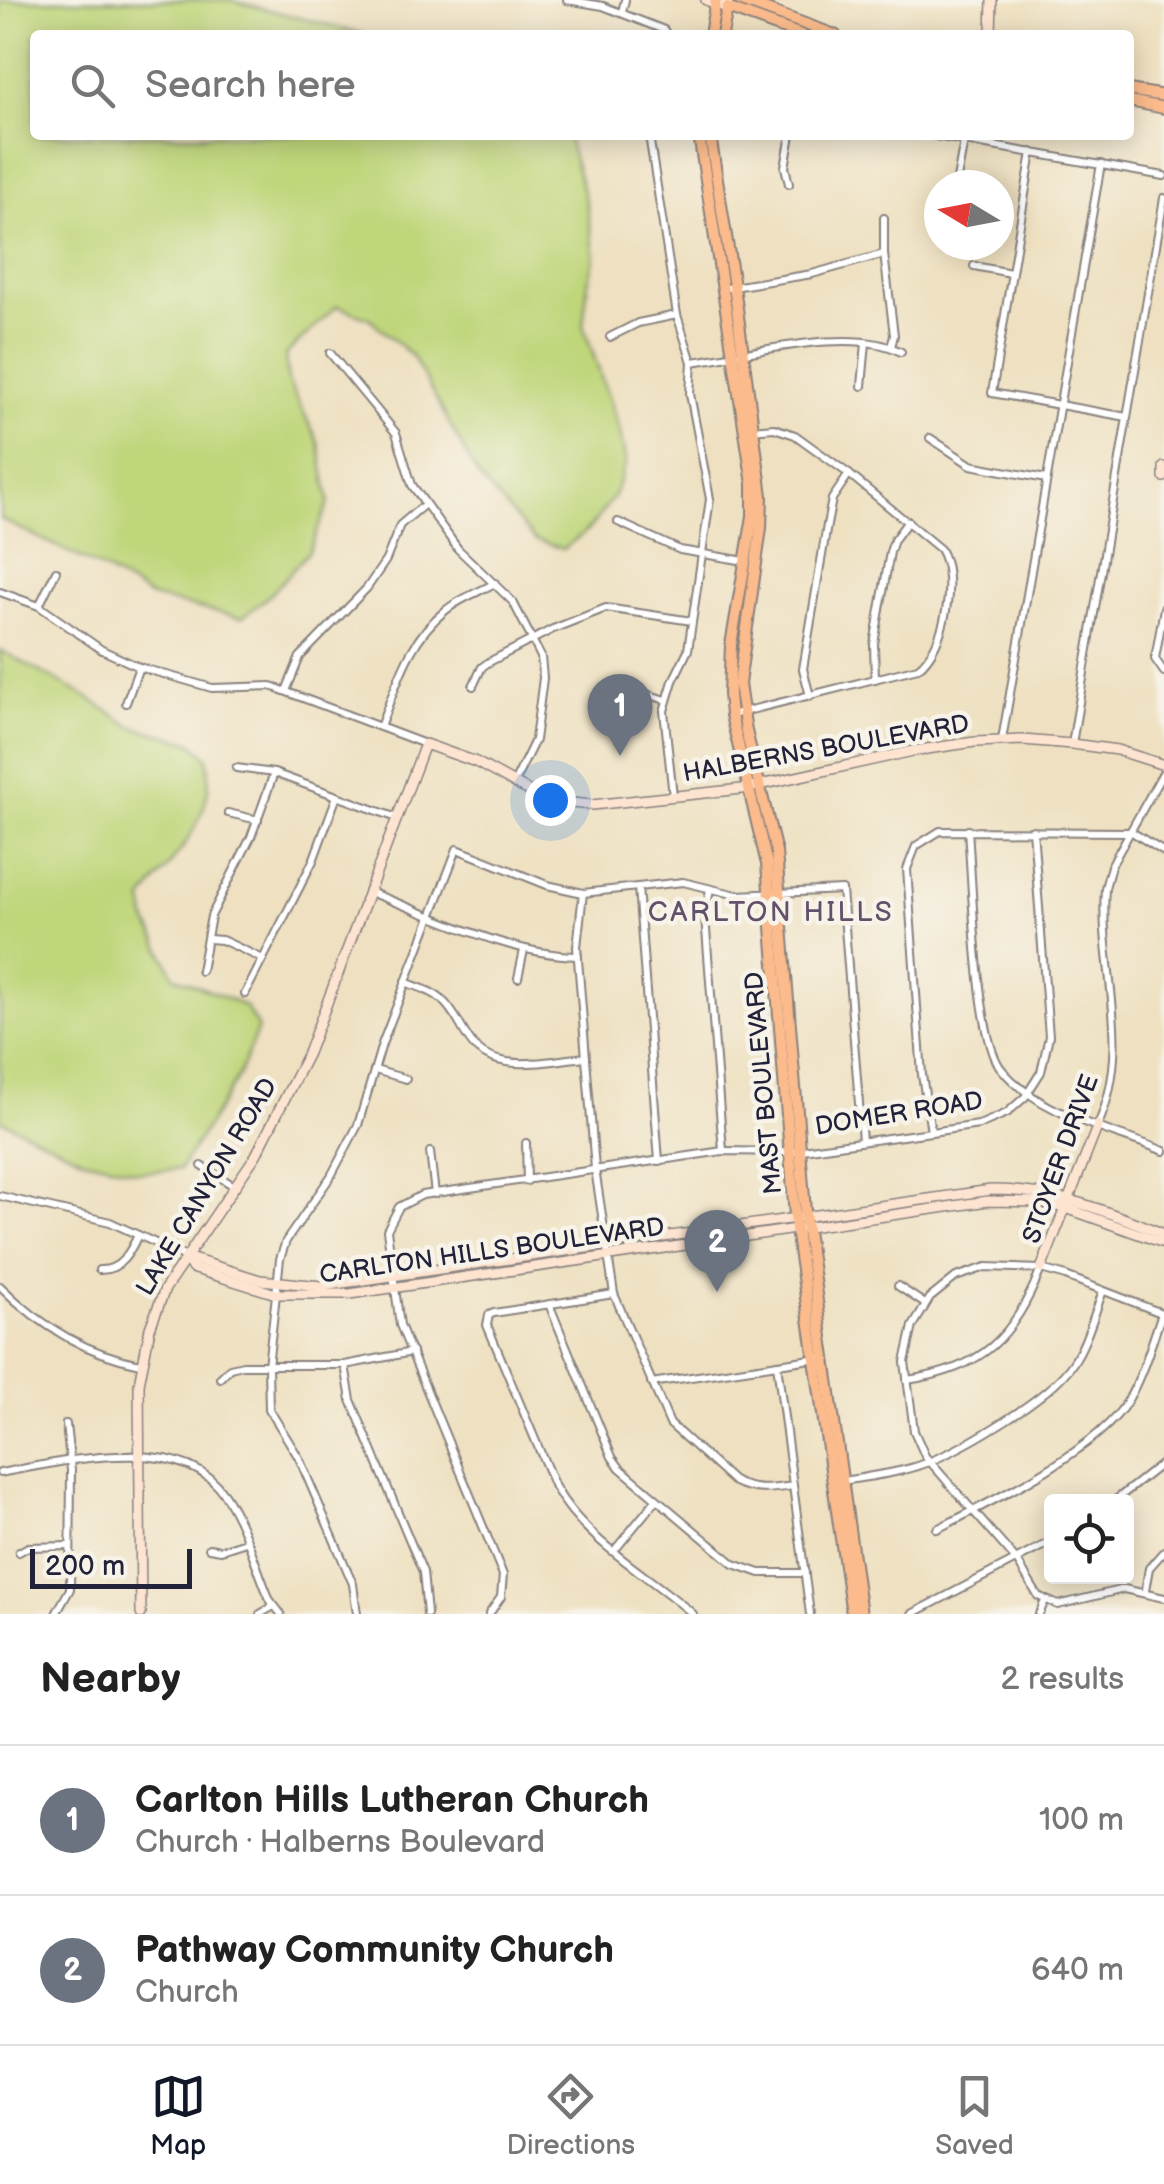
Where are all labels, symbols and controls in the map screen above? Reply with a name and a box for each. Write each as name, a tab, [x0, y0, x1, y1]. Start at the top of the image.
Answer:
search box	[30, 30, 1134, 140]
icon: search	[65, 58, 120, 113]
text: Search here	[145, 63, 356, 108]
north arrow	[924, 170, 1014, 260]
pin: 1	[588, 674, 652, 756]
street label: HALBERNS BOULEVARD	[681, 709, 971, 789]
your location	[525, 775, 576, 826]
district label: CARLTON HILLS	[648, 896, 894, 929]
street label: MAST BOULEVARD	[739, 970, 789, 1196]
street label: STOYER DRIVE	[1016, 1070, 1106, 1248]
street label: LAKE CANYON ROAD	[130, 1073, 284, 1301]
street label: DOMER ROAD	[813, 1085, 985, 1143]
pin: 2	[684, 1210, 750, 1292]
street label: CARLTON HILLS BOULEVARD	[318, 1211, 666, 1291]
map controls	[1044, 1494, 1134, 1584]
button: locate	[1044, 1494, 1134, 1584]
scale bar	[30, 1544, 192, 1588]
text: 200 m	[45, 1550, 125, 1583]
text: Nearby	[40, 1654, 180, 1705]
text: 2 results	[1000, 1660, 1124, 1699]
text: Carlton Hills Lutheran Church	[135, 1778, 649, 1823]
text: 1	[66, 1801, 79, 1840]
text: 100 m	[1039, 1801, 1124, 1840]
text: Church · Halberns Boulevard	[135, 1823, 545, 1862]
text: Pathway Community Church	[135, 1928, 614, 1973]
text: 2	[63, 1951, 82, 1990]
text: 640 m	[1031, 1951, 1124, 1990]
text: Church	[135, 1973, 239, 2012]
tab: Map	[150, 2069, 206, 2162]
tab: Directions	[506, 2069, 635, 2162]
tab: Saved	[935, 2069, 1014, 2162]

